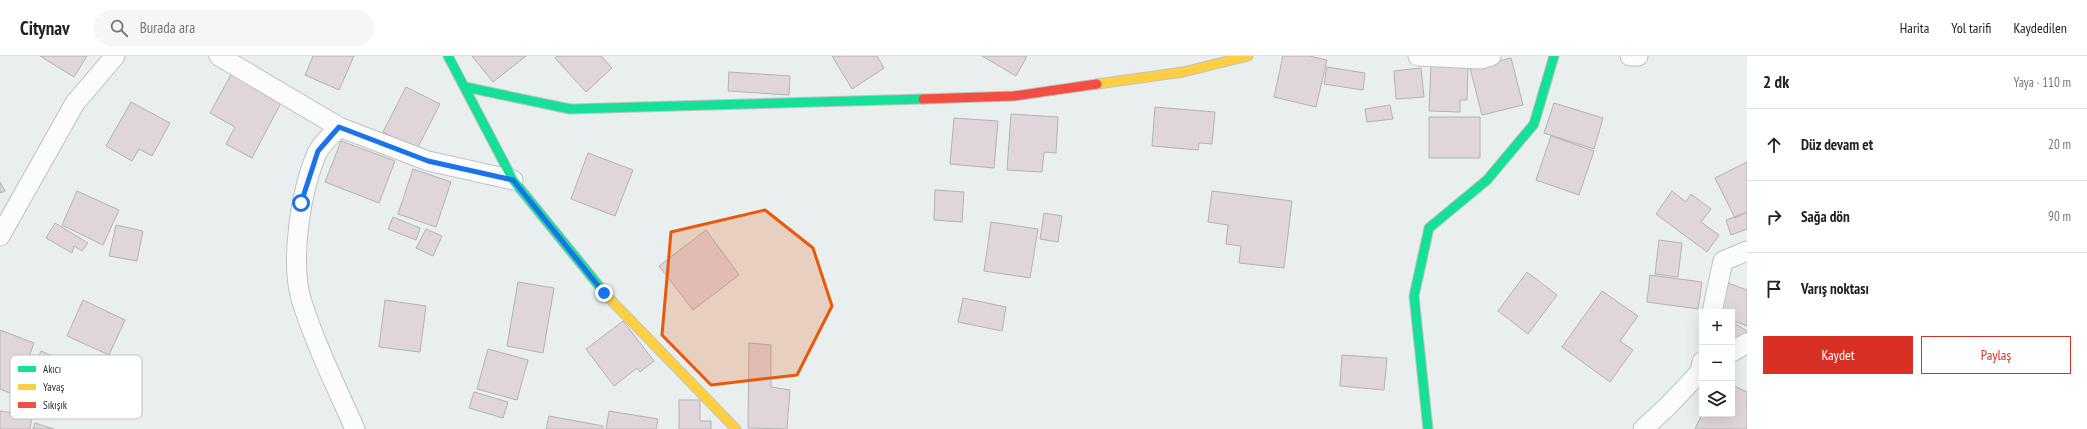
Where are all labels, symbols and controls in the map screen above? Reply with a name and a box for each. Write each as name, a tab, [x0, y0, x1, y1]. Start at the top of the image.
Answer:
search box	[94, 10, 374, 46]
text: Citynav	[20, 16, 70, 40]
icon: search	[108, 17, 130, 39]
text: Burada ara	[140, 18, 195, 37]
text: Harita	[1900, 19, 1929, 37]
text: Yol tarifi	[1951, 19, 1991, 37]
text: Kaydedilen	[2013, 19, 2067, 37]
text: 2 dk	[1763, 71, 1789, 93]
text: Yaya · 110 m	[2014, 74, 2071, 91]
icon: ahead	[1763, 134, 1785, 156]
text: Düz devam et	[1801, 135, 1873, 154]
text: 20 m	[2048, 136, 2071, 153]
route start	[292, 194, 310, 212]
icon: right	[1763, 206, 1785, 228]
text: Sağa dön	[1801, 207, 1850, 226]
text: 90 m	[2048, 208, 2071, 225]
icon: arrive	[1763, 278, 1785, 300]
text: Varış noktası	[1801, 279, 1869, 298]
route end	[595, 284, 613, 302]
map controls	[1699, 309, 1735, 417]
button: +	[1699, 309, 1735, 345]
button: Kaydet	[1763, 336, 1913, 374]
button: Paylaş	[1921, 336, 2071, 374]
button: −	[1699, 345, 1735, 381]
legend	[10, 355, 142, 419]
text: Akıcı	[43, 362, 61, 376]
text: Yavaş	[43, 380, 64, 394]
button: layers	[1699, 381, 1735, 417]
text: Sıkışık	[43, 398, 68, 412]

